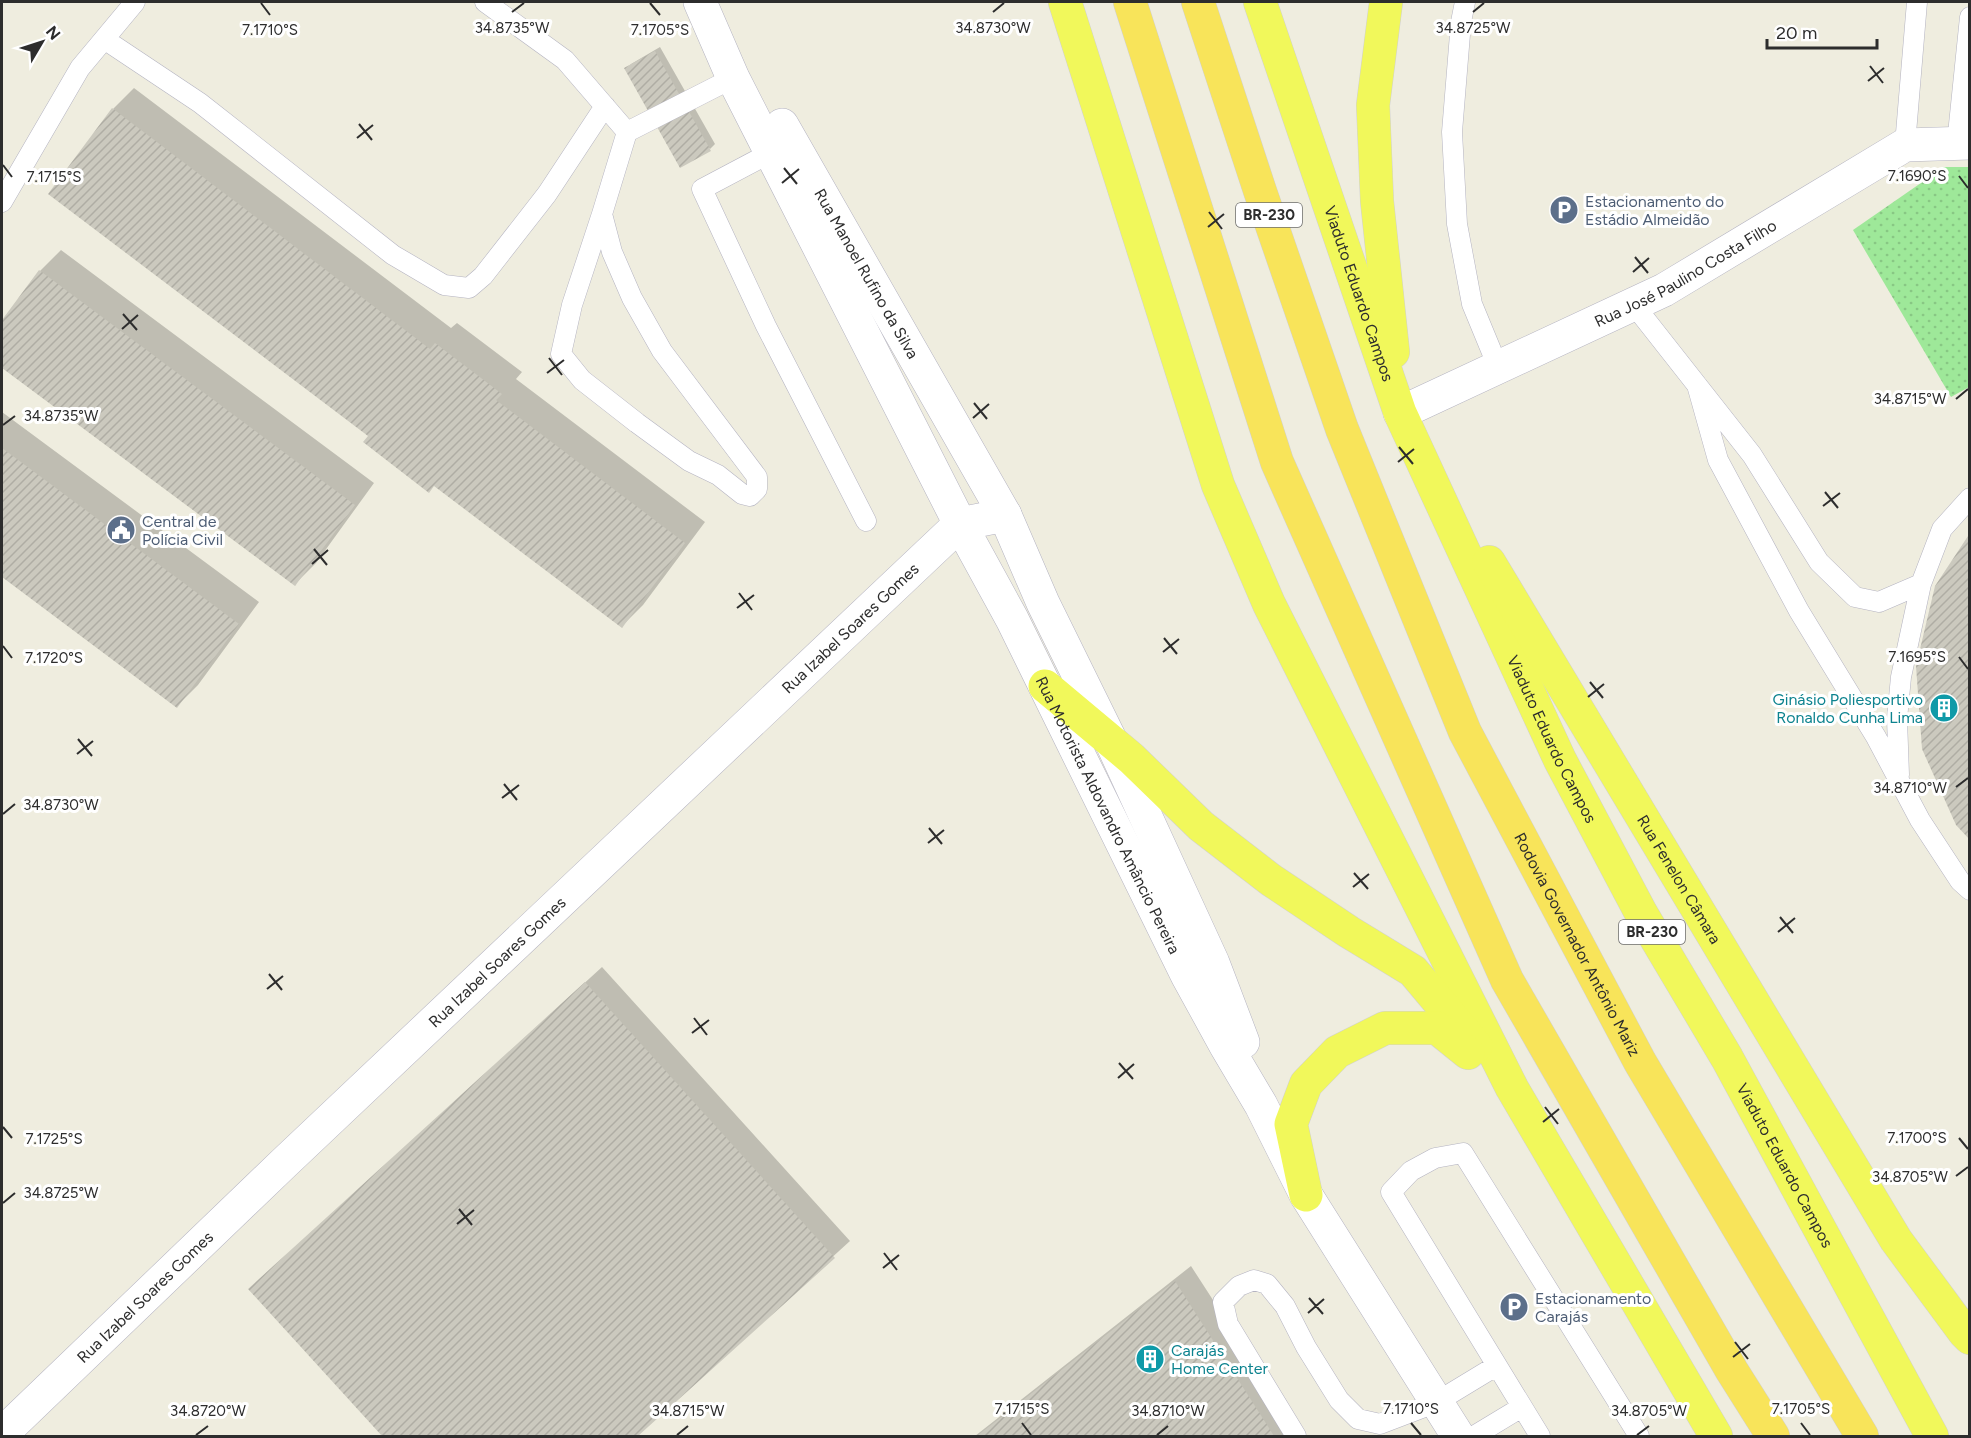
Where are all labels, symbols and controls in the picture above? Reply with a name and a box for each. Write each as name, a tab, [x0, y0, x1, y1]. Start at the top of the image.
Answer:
north arrow	[12, 12, 72, 72]
scale bar	[1767, 12, 1876, 50]
text: 34.8735°W	[475, 19, 550, 37]
text: 34.8730°W	[955, 19, 1031, 37]
text: 34.8725°W	[1436, 19, 1511, 37]
text: 7.1710°S	[242, 21, 298, 39]
text: 7.1705°S	[631, 21, 689, 39]
text: N	[42, 22, 65, 44]
text: 20 m	[1776, 22, 1817, 44]
text: 7.1690°S	[1888, 167, 1946, 185]
text: 7.1715°S	[27, 168, 82, 186]
street label: Rua Manoel Rufino da Silva	[811, 185, 923, 362]
place label: Estacionamento do Estádio Almeidão	[1585, 192, 1724, 229]
parking icon: Estacionamento do Estádio Almeidão	[1548, 194, 1580, 226]
road number: BR-230	[1236, 203, 1302, 227]
street label: Viaduto Eduardo Campos	[1321, 203, 1398, 384]
street label: Rua José Paulino Costa Filho	[1591, 215, 1780, 331]
text: 34.8715°W	[1874, 390, 1947, 408]
text: 34.8735°W	[24, 407, 99, 425]
place label: Central de Polícia Civil	[142, 512, 223, 549]
public building icon: Central de Polícia Civil	[105, 514, 137, 546]
street label: Rua Izabel Soares Gomes	[778, 559, 922, 697]
text: 7.1695°S	[1888, 648, 1946, 666]
text: 7.1720°S	[25, 649, 83, 667]
street label: Viaduto Eduardo Campos	[1503, 652, 1601, 826]
street label: Rua Motorista Aldovandro Amâncio Pereira	[1032, 673, 1185, 957]
place label: Ginásio Poliesportivo Ronaldo Cunha Lima	[1773, 690, 1923, 727]
building icon: Ginásio Poliesportivo Ronaldo Cunha Lima	[1928, 692, 1960, 724]
text: 34.8710°W	[1873, 779, 1947, 797]
text: 34.8730°W	[23, 796, 99, 814]
street label: Rua Fenelon Câmara	[1633, 811, 1725, 947]
street label: Rodovia Governador Antônio Mariz	[1511, 829, 1645, 1060]
street label: Rua Izabel Soares Gomes	[424, 893, 569, 1031]
road number: BR-230	[1619, 920, 1685, 944]
street label: Viaduto Eduardo Campos	[1733, 1080, 1837, 1251]
text: 7.1700°S	[1887, 1129, 1947, 1147]
text: 7.1725°S	[25, 1130, 83, 1148]
text: 34.8705°W	[1872, 1168, 1949, 1186]
text: 34.8725°W	[24, 1184, 99, 1202]
street label: Rua Izabel Soares Gomes	[73, 1227, 217, 1366]
place label: Estacionamento Carajás	[1535, 1289, 1651, 1326]
parking icon: Estacionamento Carajás	[1498, 1291, 1530, 1323]
place label: Carajás Home Center	[1171, 1341, 1269, 1378]
building icon: Carajás Home Center	[1134, 1343, 1166, 1375]
text: 7.1715°S	[995, 1400, 1050, 1418]
text: 7.1710°S	[1383, 1400, 1439, 1418]
text: 7.1705°S	[1772, 1400, 1830, 1418]
text: 34.8720°W	[170, 1402, 246, 1420]
text: 34.8715°W	[652, 1402, 725, 1420]
text: 34.8710°W	[1131, 1402, 1205, 1420]
text: 34.8705°W	[1611, 1402, 1688, 1420]

